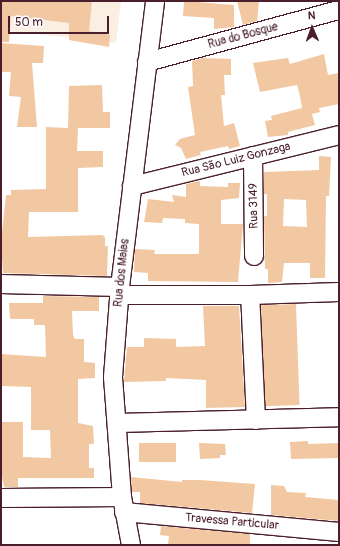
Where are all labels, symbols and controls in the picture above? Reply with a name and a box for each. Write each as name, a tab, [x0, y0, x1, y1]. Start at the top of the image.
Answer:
scale bar	[10, 8, 111, 34]
north arrow	[292, 8, 332, 48]
text: N	[308, 9, 316, 22]
text: 50 m	[15, 15, 43, 30]
street label: Rua do Bosque	[206, 20, 280, 52]
street label: Rua São Luiz Gonzaga	[180, 140, 292, 180]
street label: Rua 3149	[246, 183, 262, 229]
street label: Rua dos Maias	[111, 238, 133, 308]
street label: Travessa Particular	[184, 511, 280, 533]

